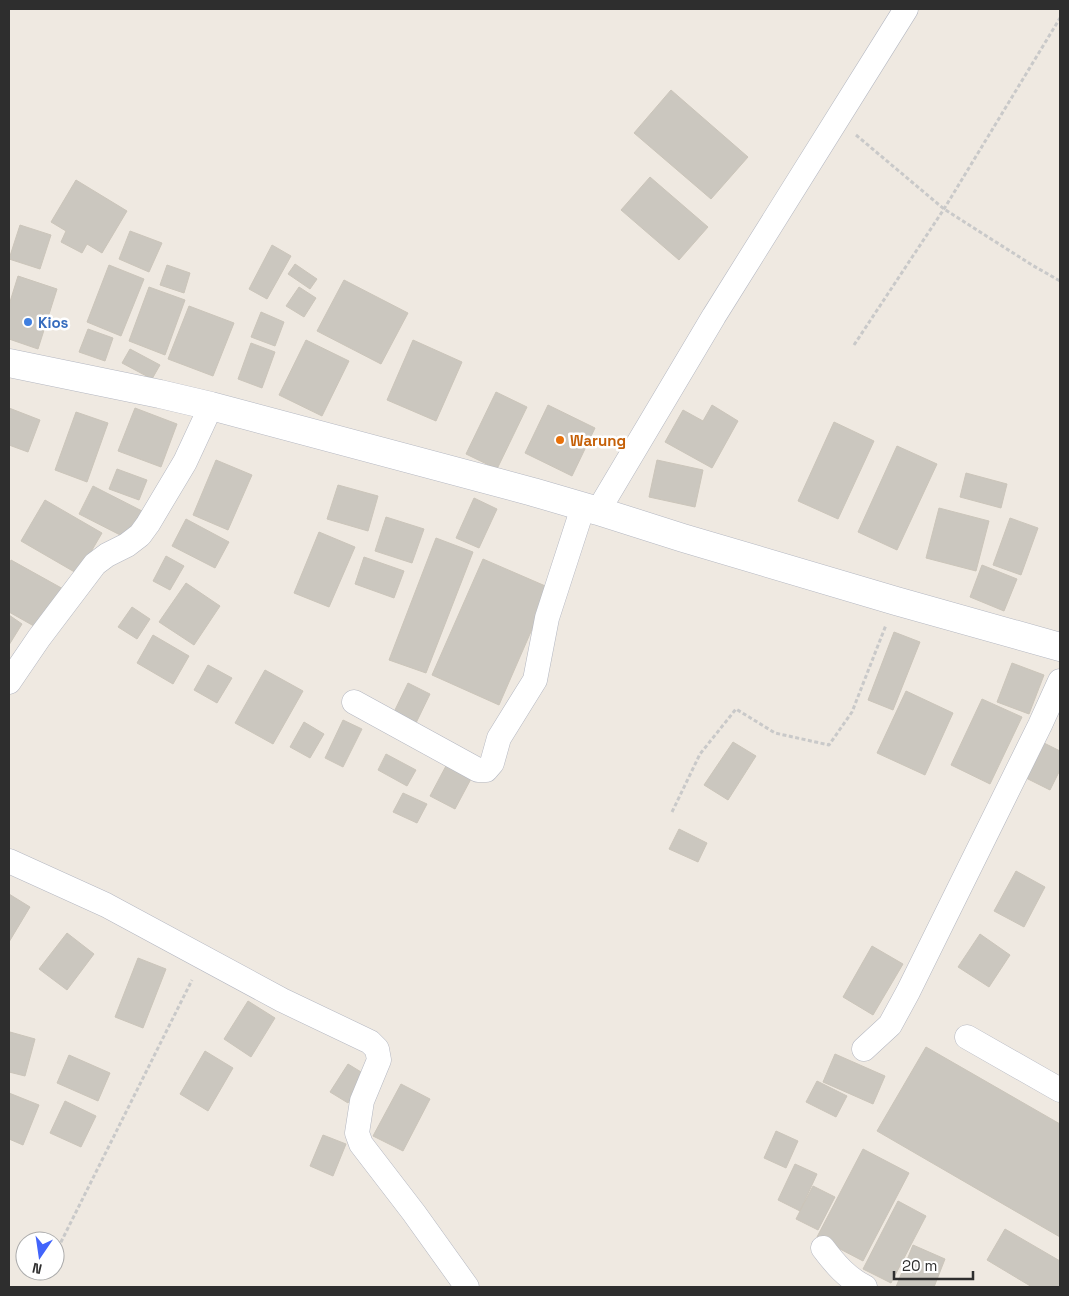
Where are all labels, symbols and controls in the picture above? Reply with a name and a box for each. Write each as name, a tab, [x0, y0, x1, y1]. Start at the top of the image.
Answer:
place label: Kios	[38, 313, 69, 332]
marker: Kios	[22, 316, 34, 328]
place label: Warung	[570, 431, 626, 450]
marker: Warung	[554, 434, 566, 446]
north arrow	[15, 1231, 65, 1281]
scale bar	[894, 1248, 973, 1280]
text: 20 m	[902, 1256, 937, 1275]
text: N	[30, 1259, 44, 1278]

